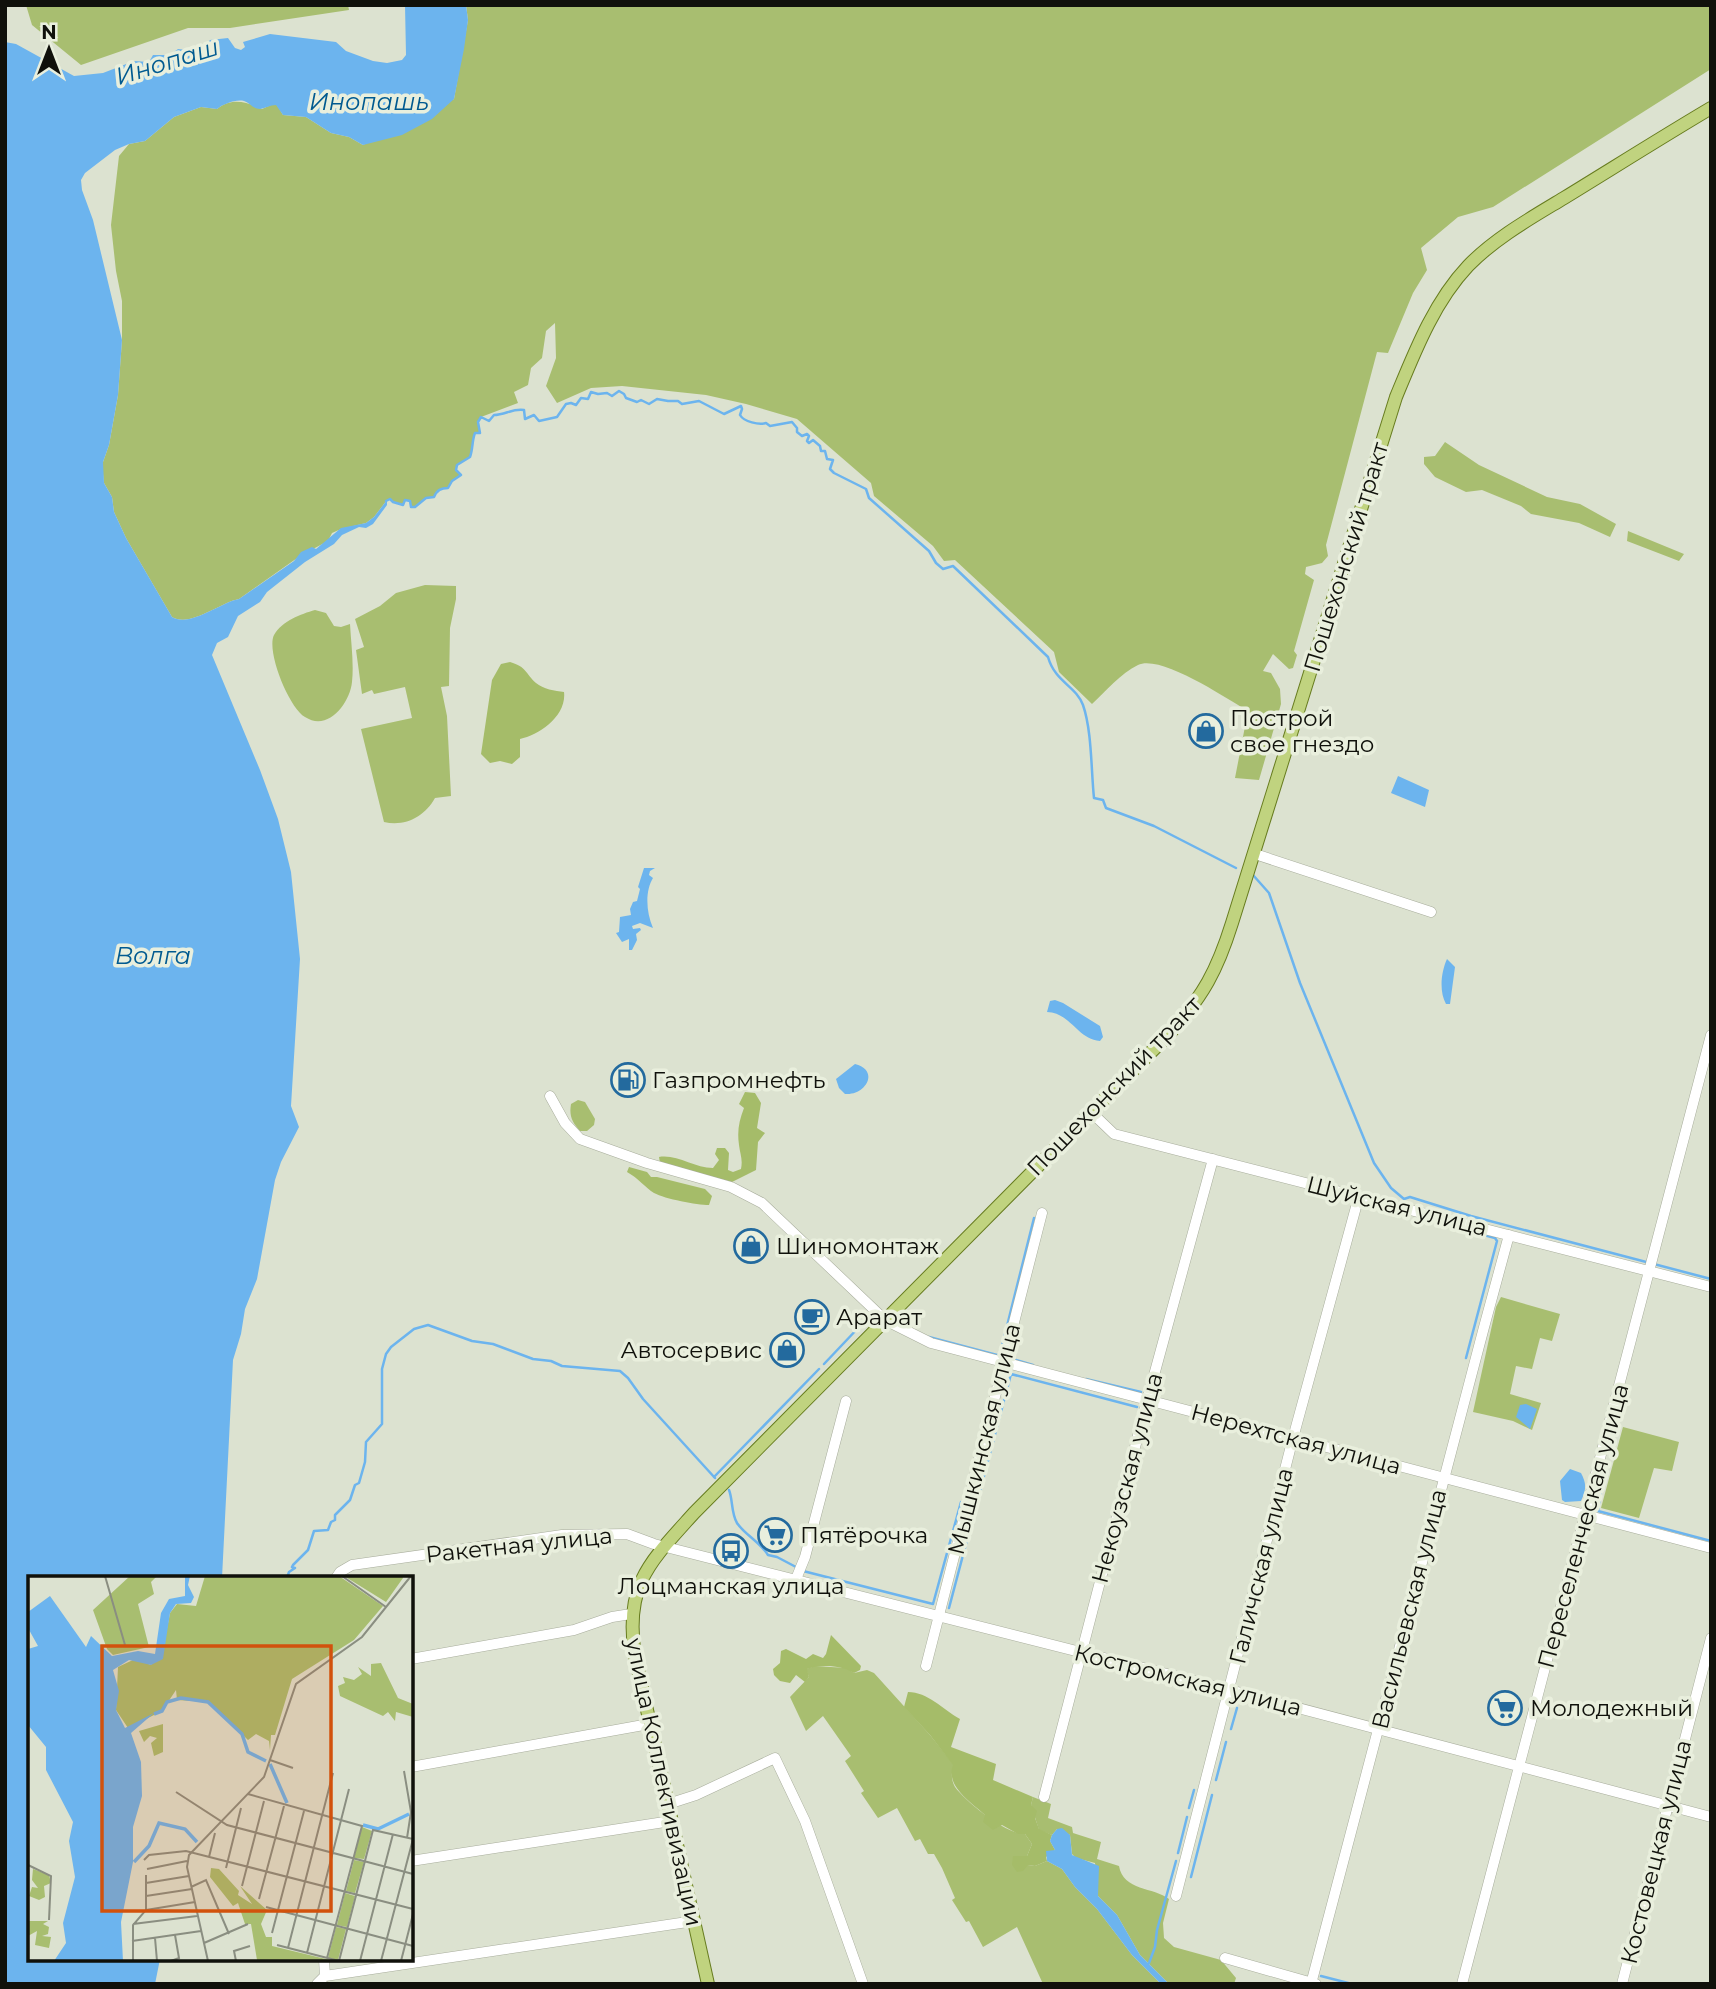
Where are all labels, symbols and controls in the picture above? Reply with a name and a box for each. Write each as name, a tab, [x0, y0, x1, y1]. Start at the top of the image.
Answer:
north arrow	[14, 14, 84, 84]
text: N	[41, 21, 57, 44]
water label: Инопаш	[112, 32, 222, 91]
water label: Инопашь	[309, 87, 429, 116]
street label: Пошехонский тракт	[1298, 439, 1394, 675]
place label: Построй свое гнездо	[1230, 704, 1374, 758]
shop icon: Построй свое гнездо	[1187, 712, 1225, 750]
water label: Волга	[115, 941, 191, 970]
street label: Пошехонский тракт	[1021, 990, 1207, 1182]
fuel station icon: Газпромнефть	[609, 1061, 647, 1099]
place label: Газпромнефть	[652, 1066, 825, 1094]
street label: Шуйская улица	[1304, 1170, 1490, 1242]
shop icon: Шиномонтаж	[732, 1227, 770, 1265]
place label: Шиномонтаж	[776, 1232, 939, 1260]
cafe icon: Арарат	[793, 1298, 831, 1336]
place label: Арарат	[836, 1303, 922, 1331]
street label: Мышкинская улица	[942, 1320, 1026, 1558]
shop icon: Автосервис	[768, 1331, 806, 1369]
place label: Автосервис	[620, 1336, 762, 1364]
street label: Некоузская улица	[1085, 1370, 1169, 1586]
street label: Переселенческая улица	[1532, 1381, 1634, 1671]
street label: Нерехтская улица	[1188, 1398, 1404, 1480]
street label: Галичская улица	[1223, 1465, 1299, 1667]
street label: Васильевская улица	[1366, 1486, 1452, 1732]
supermarket icon: Пятёрочка	[756, 1516, 794, 1554]
street label: Ракетная улица	[424, 1521, 614, 1569]
place label: Пятёрочка	[800, 1521, 928, 1549]
bus stop icon: Лоцманская улица	[712, 1532, 750, 1570]
place label: Лоцманская улица	[618, 1572, 844, 1600]
inset map	[28, 1576, 413, 1961]
street label: улица Коллективизации	[620, 1634, 708, 1929]
street label: Костромская улица	[1071, 1638, 1305, 1722]
supermarket icon: Молодежный	[1486, 1689, 1524, 1727]
place label: Молодежный	[1530, 1694, 1693, 1722]
street label: Костовецкая улица	[1615, 1737, 1697, 1967]

